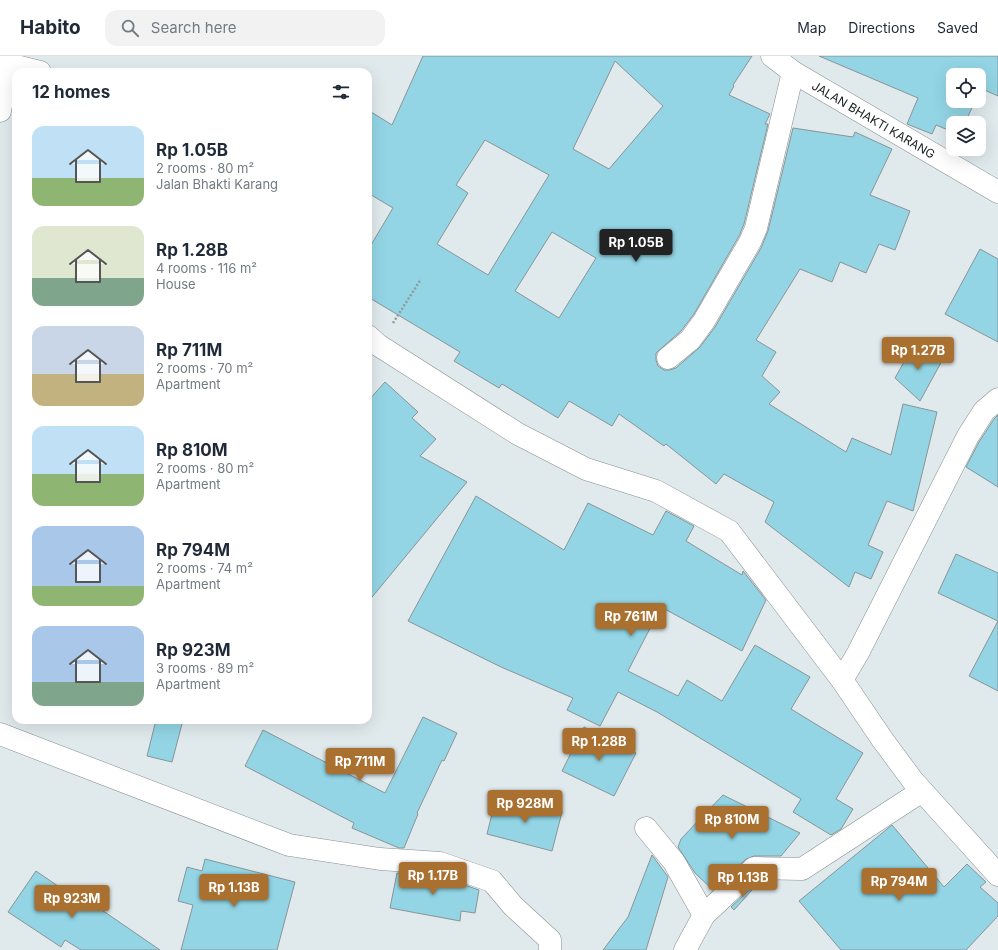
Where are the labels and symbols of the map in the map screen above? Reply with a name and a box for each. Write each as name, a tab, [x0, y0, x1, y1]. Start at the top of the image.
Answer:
street label: JALAN BHAKTI KARANG	[809, 77, 938, 161]
pin: Rp 1.05B	[595, 229, 677, 263]
pin: Rp 1.27B	[877, 337, 959, 371]
pin: Rp 761M	[594, 603, 668, 637]
pin: Rp 1.28B	[558, 728, 640, 762]
pin: Rp 711M	[323, 748, 397, 782]
pin: Rp 928M	[488, 790, 562, 824]
pin: Rp 810M	[695, 806, 769, 840]
pin: Rp 1.17B	[392, 862, 474, 896]
pin: Rp 1.13B	[702, 864, 784, 898]
pin: Rp 794M	[862, 868, 936, 902]
pin: Rp 1.13B	[193, 874, 275, 908]
pin: Rp 923M	[35, 885, 109, 919]

